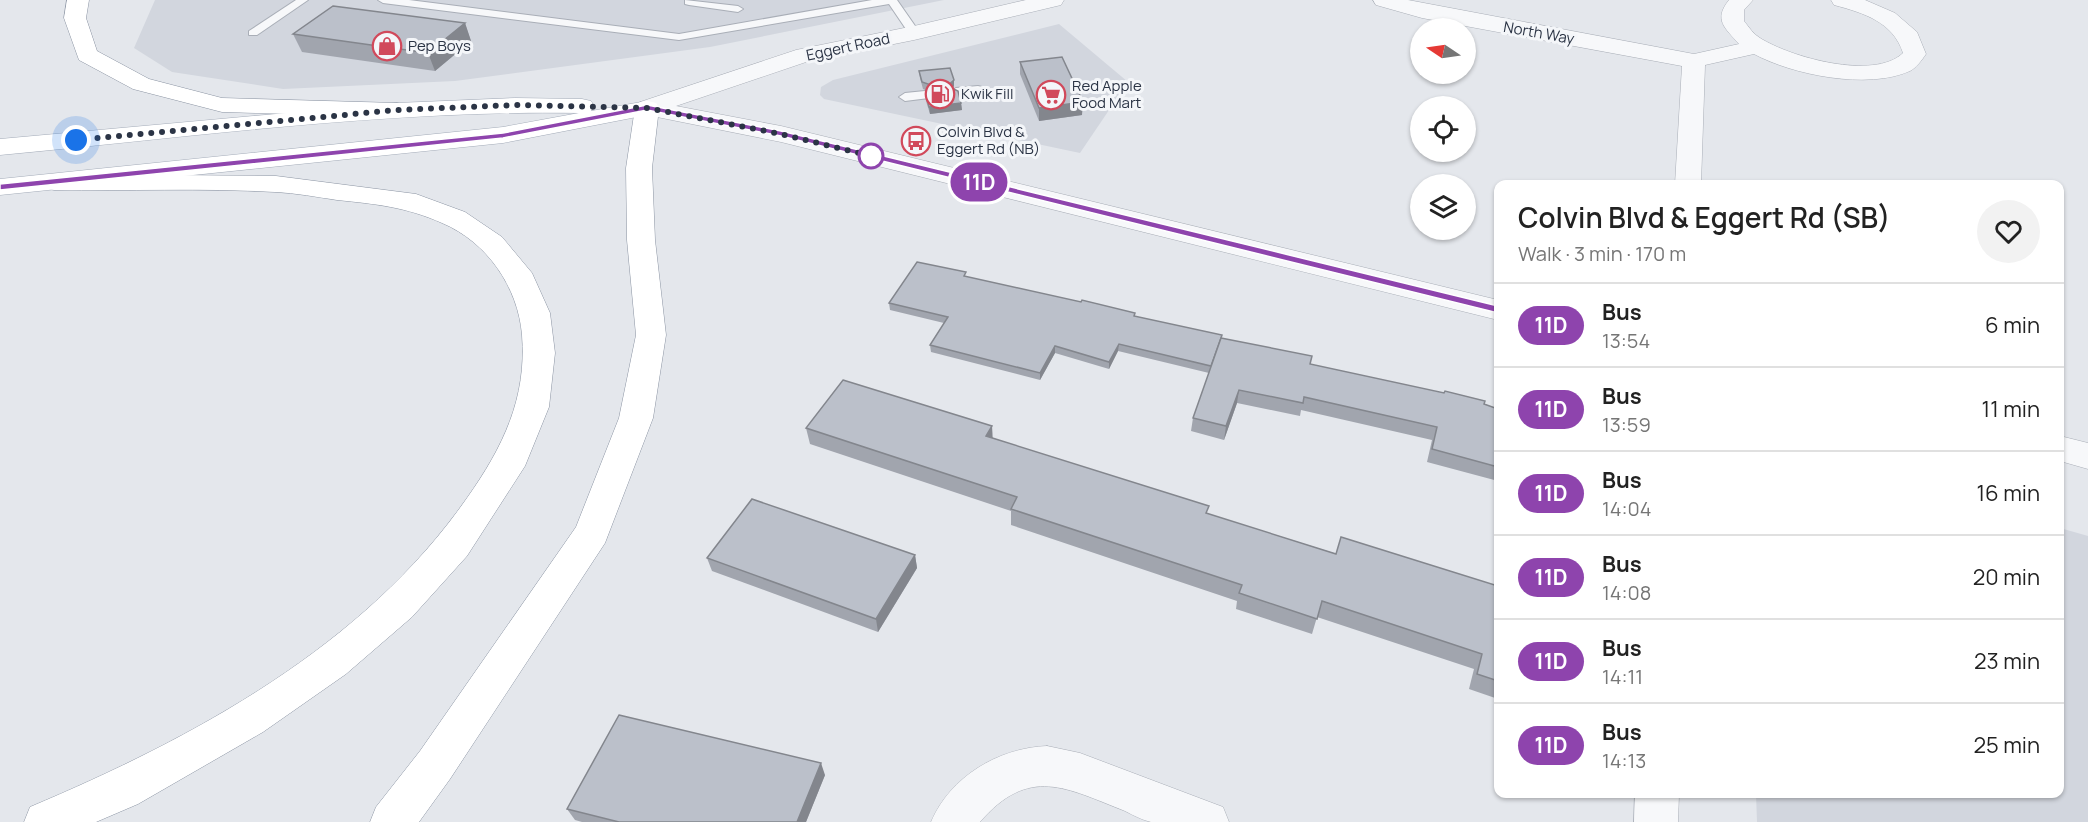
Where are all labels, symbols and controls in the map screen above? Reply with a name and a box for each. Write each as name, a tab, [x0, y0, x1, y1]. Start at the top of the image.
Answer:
street label: North Way	[1502, 16, 1576, 49]
north arrow	[1410, 18, 1476, 84]
map controls	[1410, 18, 1476, 240]
street label: Eggert Road	[804, 27, 892, 66]
shop icon: Pep Boys	[371, 30, 403, 62]
place label: Pep Boys	[408, 35, 471, 56]
place label: Red Apple Food Mart	[1072, 75, 1142, 113]
fuel station icon: Kwik Fill	[924, 78, 956, 110]
supermarket icon: Red Apple Food Mart	[1035, 79, 1067, 111]
place label: Kwik Fill	[961, 83, 1013, 104]
button: locate	[1410, 96, 1476, 162]
place label: Colvin Blvd & Eggert Rd (NB)	[937, 121, 1040, 159]
your location	[61, 125, 91, 155]
bus stop icon: Colvin Blvd & Eggert Rd (NB)	[900, 125, 932, 157]
unlabelled marker	[858, 143, 884, 169]
line badge: 11D	[944, 162, 1014, 201]
text: 11D	[962, 168, 996, 196]
button: layers	[1410, 174, 1476, 240]
text: Colvin Blvd & Eggert Rd (SB)	[1518, 198, 1890, 236]
button: heart	[1977, 200, 2040, 263]
text: Walk · 3 min · 170 m	[1518, 240, 1686, 267]
text: Bus	[1602, 297, 1642, 327]
text: 6 min	[1985, 310, 2040, 340]
text: 11D	[1534, 311, 1568, 339]
text: 13:54	[1602, 327, 1650, 354]
text: Bus	[1602, 381, 1642, 411]
text: 11 min	[1982, 394, 2040, 424]
text: 11D	[1534, 395, 1568, 423]
text: 13:59	[1602, 411, 1651, 438]
text: Bus	[1602, 465, 1642, 495]
text: 16 min	[1977, 478, 2040, 508]
text: 11D	[1534, 479, 1568, 507]
text: 14:04	[1602, 495, 1652, 522]
text: Bus	[1602, 549, 1642, 579]
text: 20 min	[1973, 562, 2040, 592]
text: 11D	[1534, 563, 1568, 591]
text: 14:08	[1602, 579, 1651, 606]
text: Bus	[1602, 633, 1642, 663]
text: 23 min	[1974, 646, 2040, 676]
text: 11D	[1534, 647, 1568, 675]
text: 14:11	[1602, 663, 1643, 690]
text: Bus	[1602, 717, 1642, 747]
text: 25 min	[1973, 730, 2040, 760]
text: 11D	[1534, 731, 1568, 759]
text: 14:13	[1602, 747, 1646, 774]

